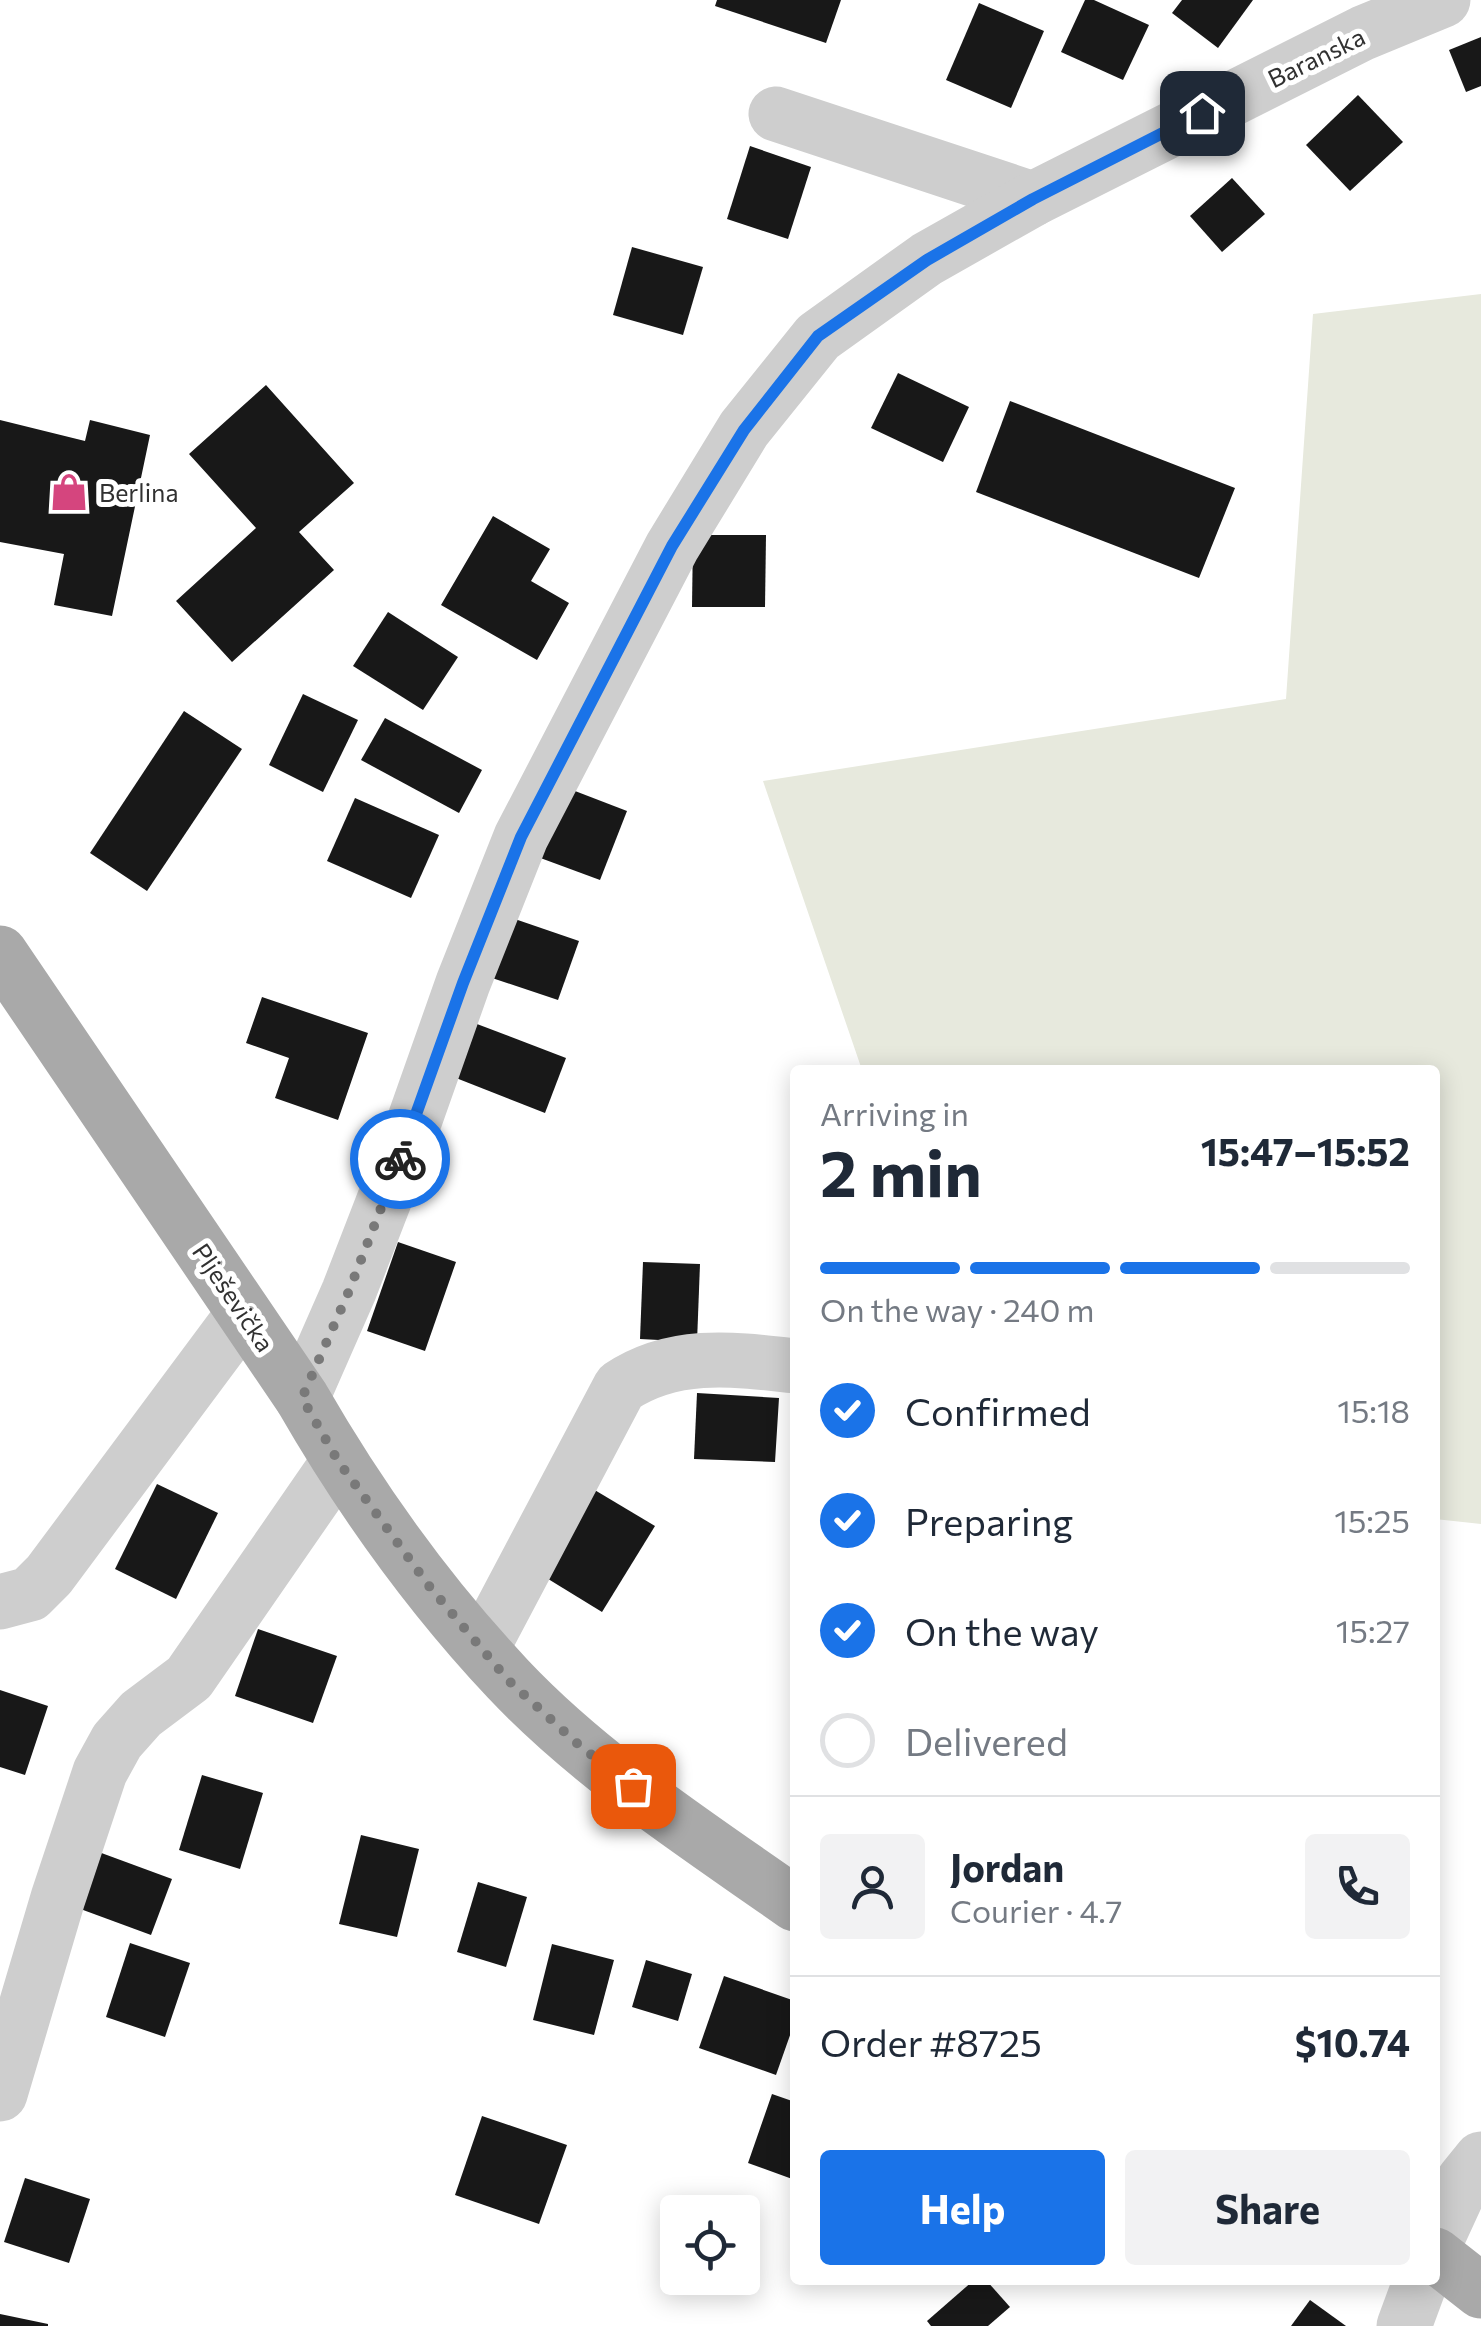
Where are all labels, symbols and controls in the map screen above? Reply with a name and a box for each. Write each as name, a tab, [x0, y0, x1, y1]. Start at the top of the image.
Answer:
street label: Baranska	[1263, 21, 1369, 93]
pin	[1160, 71, 1245, 156]
icon: home	[1175, 86, 1230, 141]
shop icon: Berlina	[48, 471, 90, 513]
place label: Berlina	[99, 477, 179, 507]
text: Arriving in	[820, 1093, 969, 1133]
courier	[350, 1109, 450, 1209]
text: 15:47–15:52	[1201, 1127, 1410, 1174]
text: 2 min	[820, 1131, 982, 1210]
icon: bike	[373, 1132, 428, 1187]
street label: Plješevička	[187, 1237, 281, 1357]
text: On the way · 240 m	[820, 1289, 1094, 1329]
icon: check	[820, 1383, 875, 1438]
text: Confirmed	[905, 1387, 1091, 1434]
text: 15:18	[1337, 1390, 1410, 1430]
icon: check	[820, 1493, 875, 1548]
text: Preparing	[905, 1497, 1073, 1544]
text: 15:25	[1334, 1500, 1410, 1540]
icon: check	[820, 1603, 875, 1658]
text: On the way	[905, 1607, 1099, 1654]
text: 15:27	[1336, 1610, 1410, 1650]
text: Delivered	[905, 1717, 1068, 1764]
pin	[591, 1744, 676, 1829]
icon: bag	[606, 1759, 661, 1814]
button: person	[820, 1834, 925, 1939]
button: phone	[1305, 1834, 1410, 1939]
text: Jordan	[950, 1843, 1064, 1890]
text: Courier · 4.7	[950, 1890, 1123, 1930]
text: Order #8725	[820, 2018, 1042, 2065]
text: $10.74	[1295, 2018, 1410, 2065]
button: Help	[820, 2150, 1105, 2265]
button: Share	[1125, 2150, 1410, 2265]
map controls	[660, 2195, 760, 2295]
button: locate	[660, 2195, 760, 2295]

